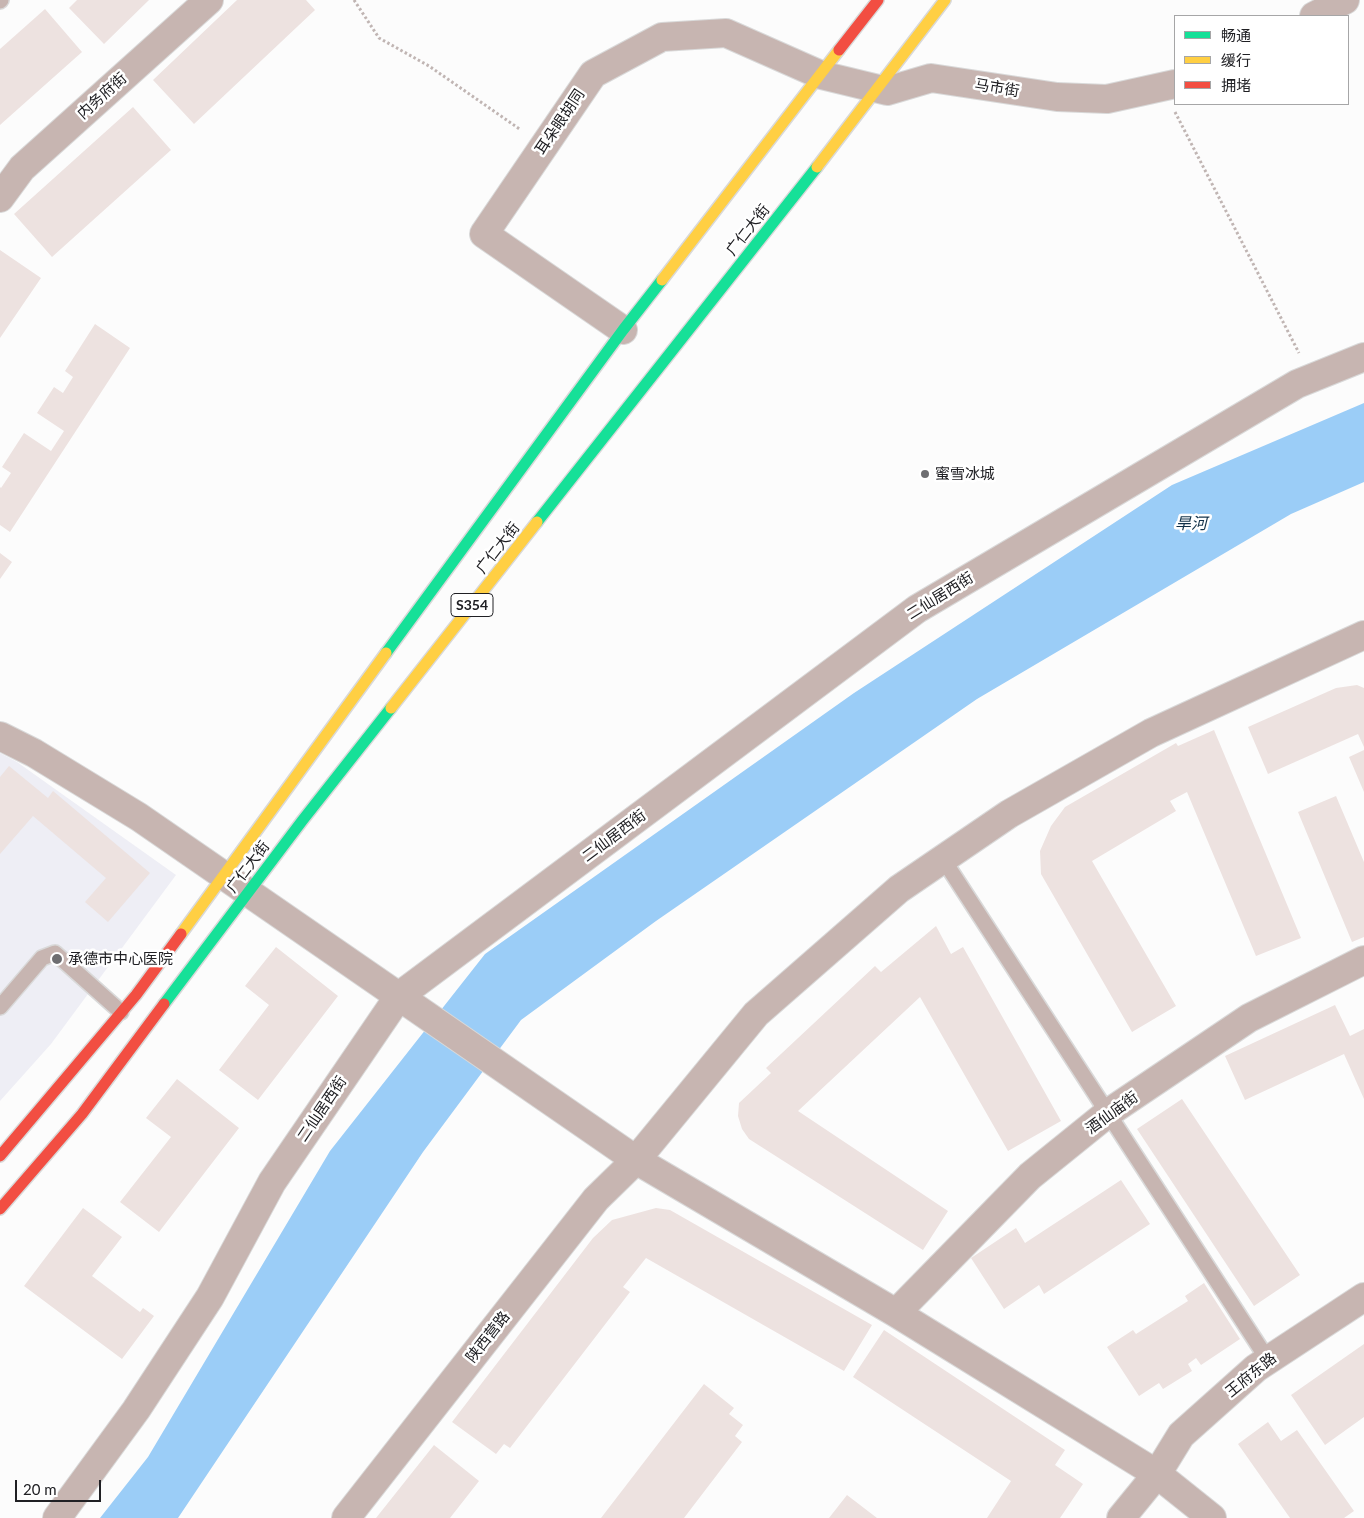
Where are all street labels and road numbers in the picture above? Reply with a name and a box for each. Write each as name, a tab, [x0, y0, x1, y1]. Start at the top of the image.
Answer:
street label: 内务府街	[74, 69, 130, 123]
street label: 马市街	[973, 76, 1021, 100]
street label: 耳朵眼胡同	[532, 86, 588, 158]
street label: 广仁大街	[722, 201, 774, 259]
street label: 广仁大街	[472, 519, 524, 577]
street label: 二仙居西街	[903, 568, 977, 624]
road number: S354	[451, 594, 493, 616]
street label: 二仙居西街	[579, 806, 649, 866]
street label: 广仁大街	[223, 838, 273, 896]
street label: 二仙居西街	[294, 1073, 350, 1145]
street label: 酒仙庙街	[1082, 1088, 1142, 1138]
street label: 陕西营路	[462, 1308, 514, 1366]
street label: 王府东路	[1222, 1349, 1280, 1401]

